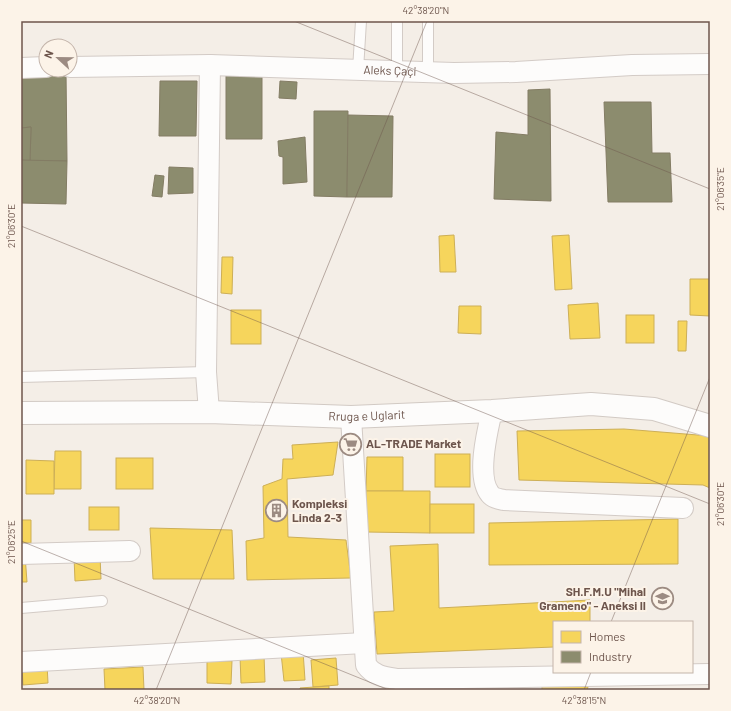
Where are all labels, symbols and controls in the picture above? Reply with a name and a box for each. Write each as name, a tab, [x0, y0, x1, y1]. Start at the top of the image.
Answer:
text: 42°38'20"N	[403, 4, 449, 16]
north arrow	[38, 38, 78, 78]
text: N	[41, 48, 56, 60]
street label: Aleks Çaçi	[363, 62, 417, 78]
text: 21°06'35"E	[714, 167, 726, 211]
text: 21°06'30"E	[5, 204, 17, 248]
street label: Rruga e Uglarit	[328, 407, 406, 423]
supermarket icon: AL-TRADE Market	[338, 431, 364, 457]
place label: AL-TRADE Market	[366, 436, 462, 450]
text: 21°06'30"E	[714, 482, 726, 526]
place label: Kompleksi Linda 2-3	[292, 496, 347, 524]
building icon: Kompleksi Linda 2-3	[263, 498, 289, 524]
text: 21°06'25"E	[5, 520, 17, 564]
place label: SH.F.M.U "Mihal Grameno" - Aneksi II	[539, 584, 646, 612]
school or university icon: SH.F.M.U "Mihal Grameno" - Aneksi II	[649, 586, 675, 612]
legend	[553, 621, 693, 673]
text: Homes	[589, 629, 626, 643]
text: Industry	[589, 649, 632, 663]
text: 42°38'20"N	[134, 694, 180, 706]
text: 42°38'15"N	[562, 694, 606, 706]

